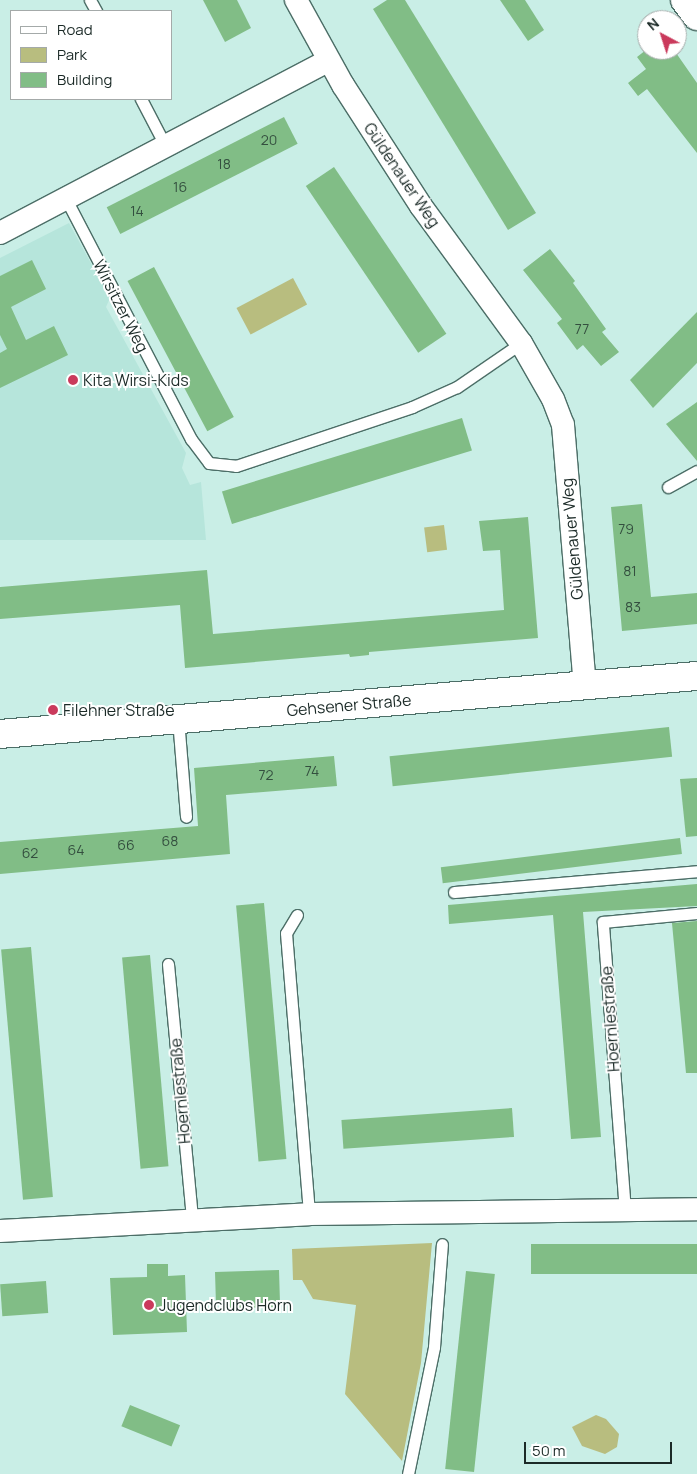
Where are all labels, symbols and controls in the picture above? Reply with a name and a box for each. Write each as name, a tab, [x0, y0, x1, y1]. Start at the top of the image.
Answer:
legend	[10, 10, 172, 100]
north arrow	[637, 10, 687, 60]
text: N	[643, 13, 663, 34]
text: Road	[57, 19, 93, 40]
text: Park	[57, 44, 87, 65]
text: Building	[57, 69, 112, 90]
street label: Güldenauer Weg	[360, 119, 444, 231]
house number: 20	[261, 132, 277, 148]
house number: 18	[217, 156, 231, 172]
house number: 16	[173, 179, 187, 195]
house number: 14	[130, 203, 144, 219]
street label: Wirsitzer Weg	[89, 256, 153, 356]
house number: 77	[575, 321, 589, 337]
place label: Kita Wirsi-Kids	[83, 370, 189, 390]
marker: Kita Wirsi-Kids	[67, 374, 79, 386]
street label: Güldenauer Weg	[557, 477, 587, 601]
house number: 79	[618, 521, 634, 537]
house number: 81	[623, 563, 637, 579]
house number: 83	[625, 599, 641, 615]
street label: Gehsener Straße	[286, 690, 412, 720]
place label: Filehner Straße	[63, 700, 175, 720]
marker: Filehner Straße	[47, 704, 59, 716]
house number: 74	[305, 763, 319, 779]
house number: 72	[258, 767, 274, 783]
house number: 68	[162, 833, 178, 849]
house number: 66	[117, 837, 135, 853]
house number: 64	[68, 842, 84, 858]
house number: 62	[22, 845, 38, 861]
street label: Hoernlestraße	[597, 965, 623, 1073]
street label: Hoernlestraße	[166, 1037, 194, 1145]
place label: Jugendclubs Horn	[159, 1295, 292, 1315]
marker: Jugendclubs Horn	[143, 1299, 155, 1311]
scale bar	[527, 1432, 674, 1464]
text: 50 m	[532, 1440, 566, 1461]

